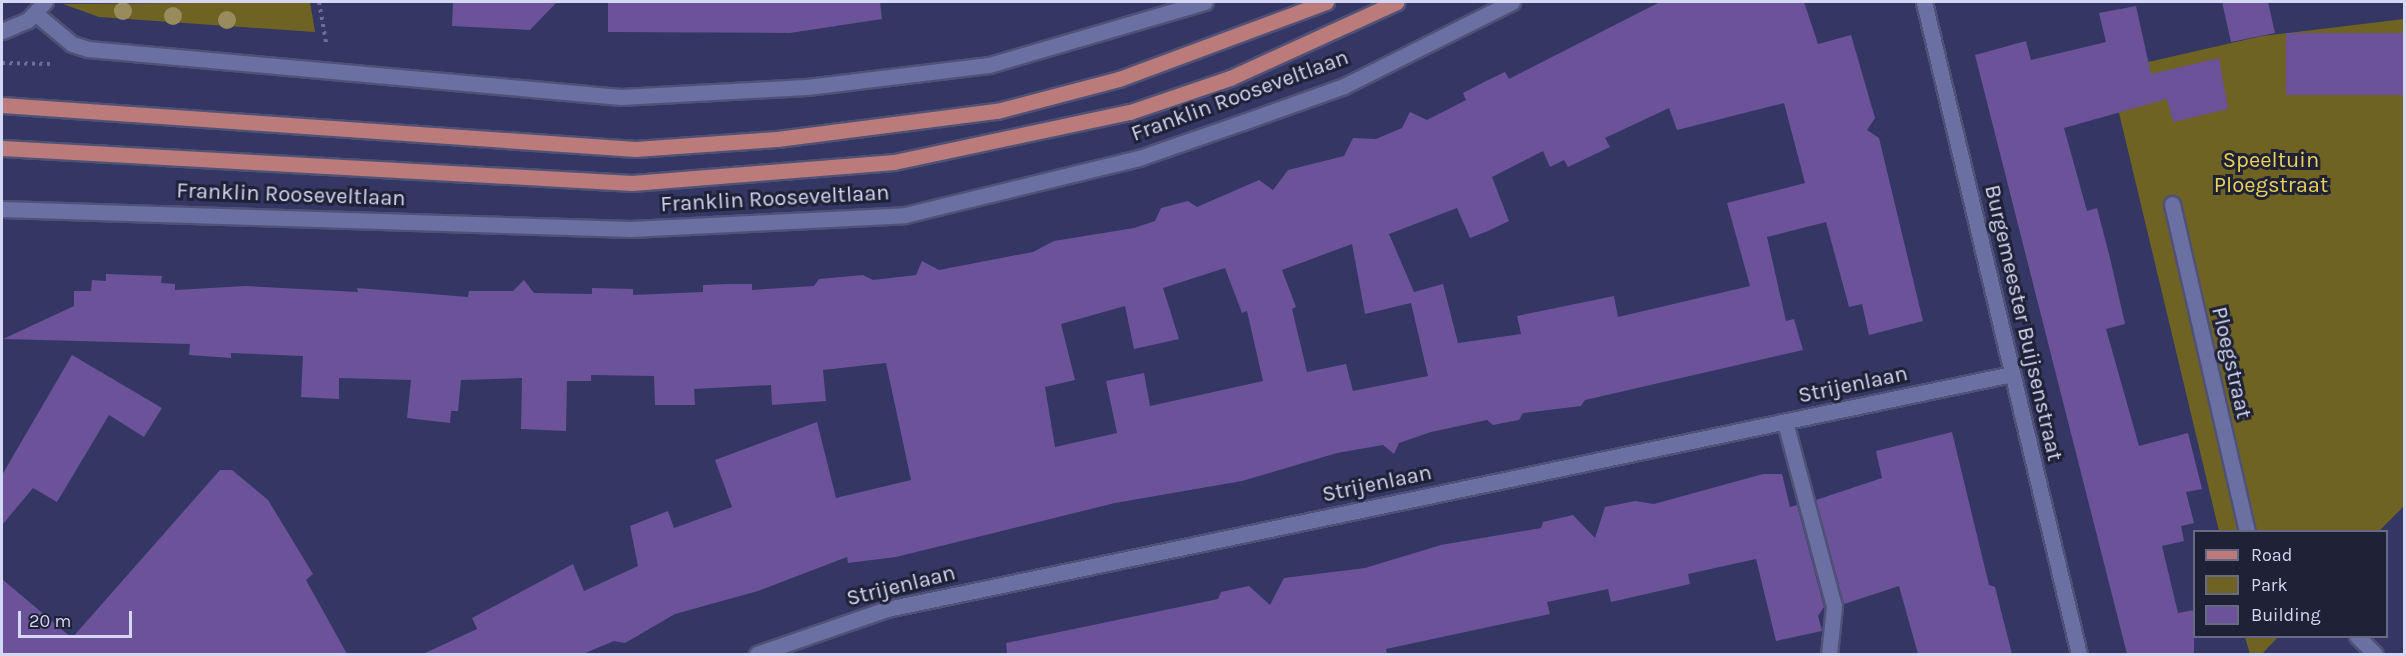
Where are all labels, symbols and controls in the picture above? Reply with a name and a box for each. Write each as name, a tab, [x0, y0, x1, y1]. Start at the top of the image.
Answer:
street label: Franklin Rooseveltlaan	[1128, 44, 1352, 148]
park label: Speeltuin Ploegstraat	[2214, 147, 2328, 198]
street label: Franklin Rooseveltlaan	[176, 178, 406, 212]
street label: Franklin Rooseveltlaan	[660, 180, 890, 218]
street label: Burgemeester Buijsenstraat	[1978, 182, 2068, 464]
street label: Ploegstraat	[2205, 304, 2257, 422]
street label: Strijenlaan	[1796, 361, 1910, 409]
street label: Strijenlaan	[1320, 460, 1434, 508]
legend	[2193, 530, 2388, 638]
text: Road	[2251, 544, 2292, 566]
street label: Strijenlaan	[844, 560, 958, 612]
text: Park	[2251, 574, 2288, 596]
scale bar	[21, 599, 135, 637]
text: Building	[2251, 604, 2321, 626]
text: 20 m	[29, 610, 71, 632]

